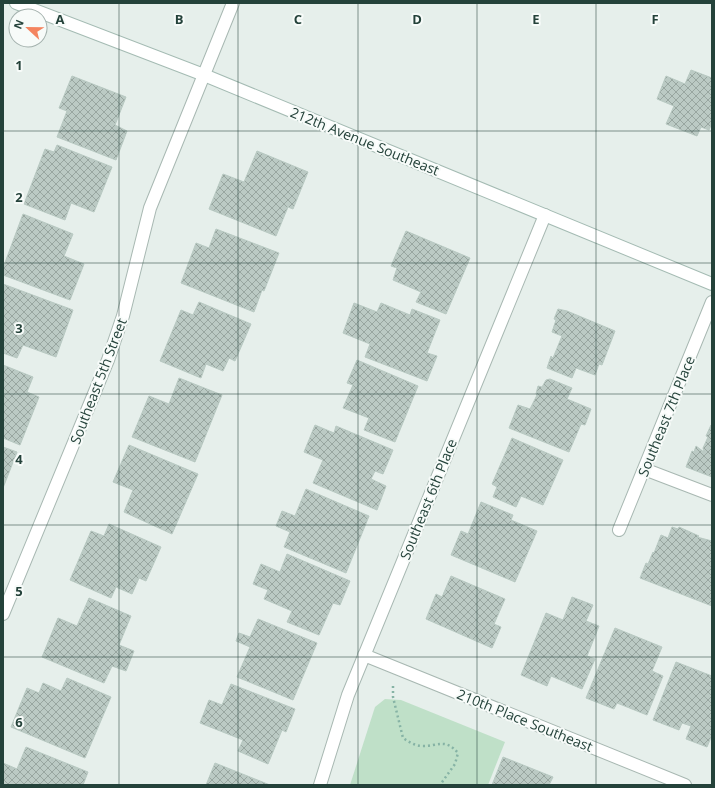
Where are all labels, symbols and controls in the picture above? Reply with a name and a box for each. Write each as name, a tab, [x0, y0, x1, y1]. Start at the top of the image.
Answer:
north arrow	[8, 8, 48, 48]
text: A	[56, 10, 65, 28]
text: B	[175, 10, 184, 28]
text: C	[294, 10, 302, 28]
text: D	[412, 10, 422, 28]
text: E	[532, 10, 540, 28]
text: F	[651, 10, 659, 28]
text: N	[10, 17, 27, 31]
text: 1	[15, 56, 23, 74]
street label: 212th Avenue Southeast	[288, 102, 442, 180]
text: 2	[15, 188, 23, 206]
street label: Southeast 5th Street	[65, 315, 131, 447]
text: 3	[15, 319, 23, 337]
street label: Southeast 7th Place	[633, 353, 699, 479]
street label: Southeast 6th Place	[395, 436, 461, 562]
text: 4	[15, 450, 23, 468]
text: 5	[15, 582, 23, 600]
street label: 210th Place Southeast	[454, 684, 596, 756]
text: 6	[15, 713, 23, 731]

